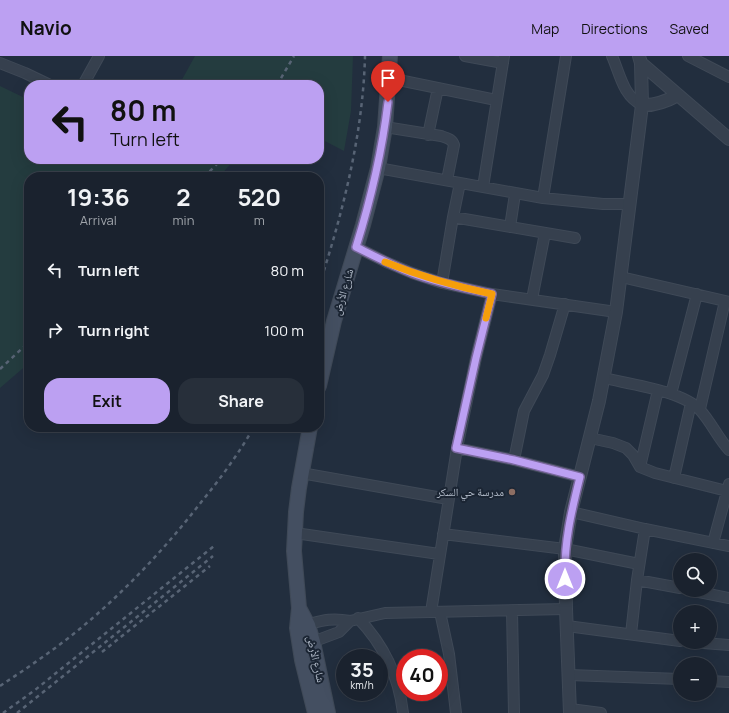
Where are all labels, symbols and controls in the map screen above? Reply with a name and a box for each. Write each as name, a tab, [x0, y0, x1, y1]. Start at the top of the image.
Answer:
text: Navio	[20, 15, 72, 41]
text: Map	[531, 19, 559, 38]
text: Directions	[581, 19, 648, 38]
text: Saved	[670, 19, 709, 38]
pin	[371, 61, 405, 102]
icon: arrive	[377, 67, 399, 89]
text: 80 m	[110, 91, 176, 129]
icon: left	[44, 96, 96, 148]
text: Turn left	[110, 127, 180, 151]
text: 19:36	[67, 180, 130, 213]
text: 2	[176, 180, 191, 213]
text: 520	[237, 180, 281, 213]
text: Arrival	[80, 211, 117, 229]
text: min	[173, 211, 194, 229]
text: m	[254, 211, 265, 229]
icon: left	[44, 259, 66, 281]
text: Turn left	[78, 260, 140, 281]
text: 80 m	[270, 260, 304, 281]
street label: شارع الأرض	[329, 267, 356, 317]
icon: right	[44, 319, 66, 341]
text: Turn right	[78, 320, 149, 341]
text: 100 m	[264, 320, 304, 341]
button: Exit	[44, 378, 170, 424]
button: Share	[178, 378, 304, 424]
place label: مدرسة حي السكر	[436, 484, 504, 501]
marker: مدرسة حي السكر	[507, 487, 517, 497]
map controls	[673, 553, 717, 701]
button: search	[673, 553, 717, 597]
position arrow	[544, 558, 586, 600]
button: +	[673, 605, 717, 649]
street label: شارع الأرض	[304, 634, 329, 684]
speed limit sign: 40	[396, 649, 448, 701]
text: 35	[350, 656, 374, 683]
button: −	[673, 657, 717, 701]
text: km/h	[350, 678, 374, 692]

